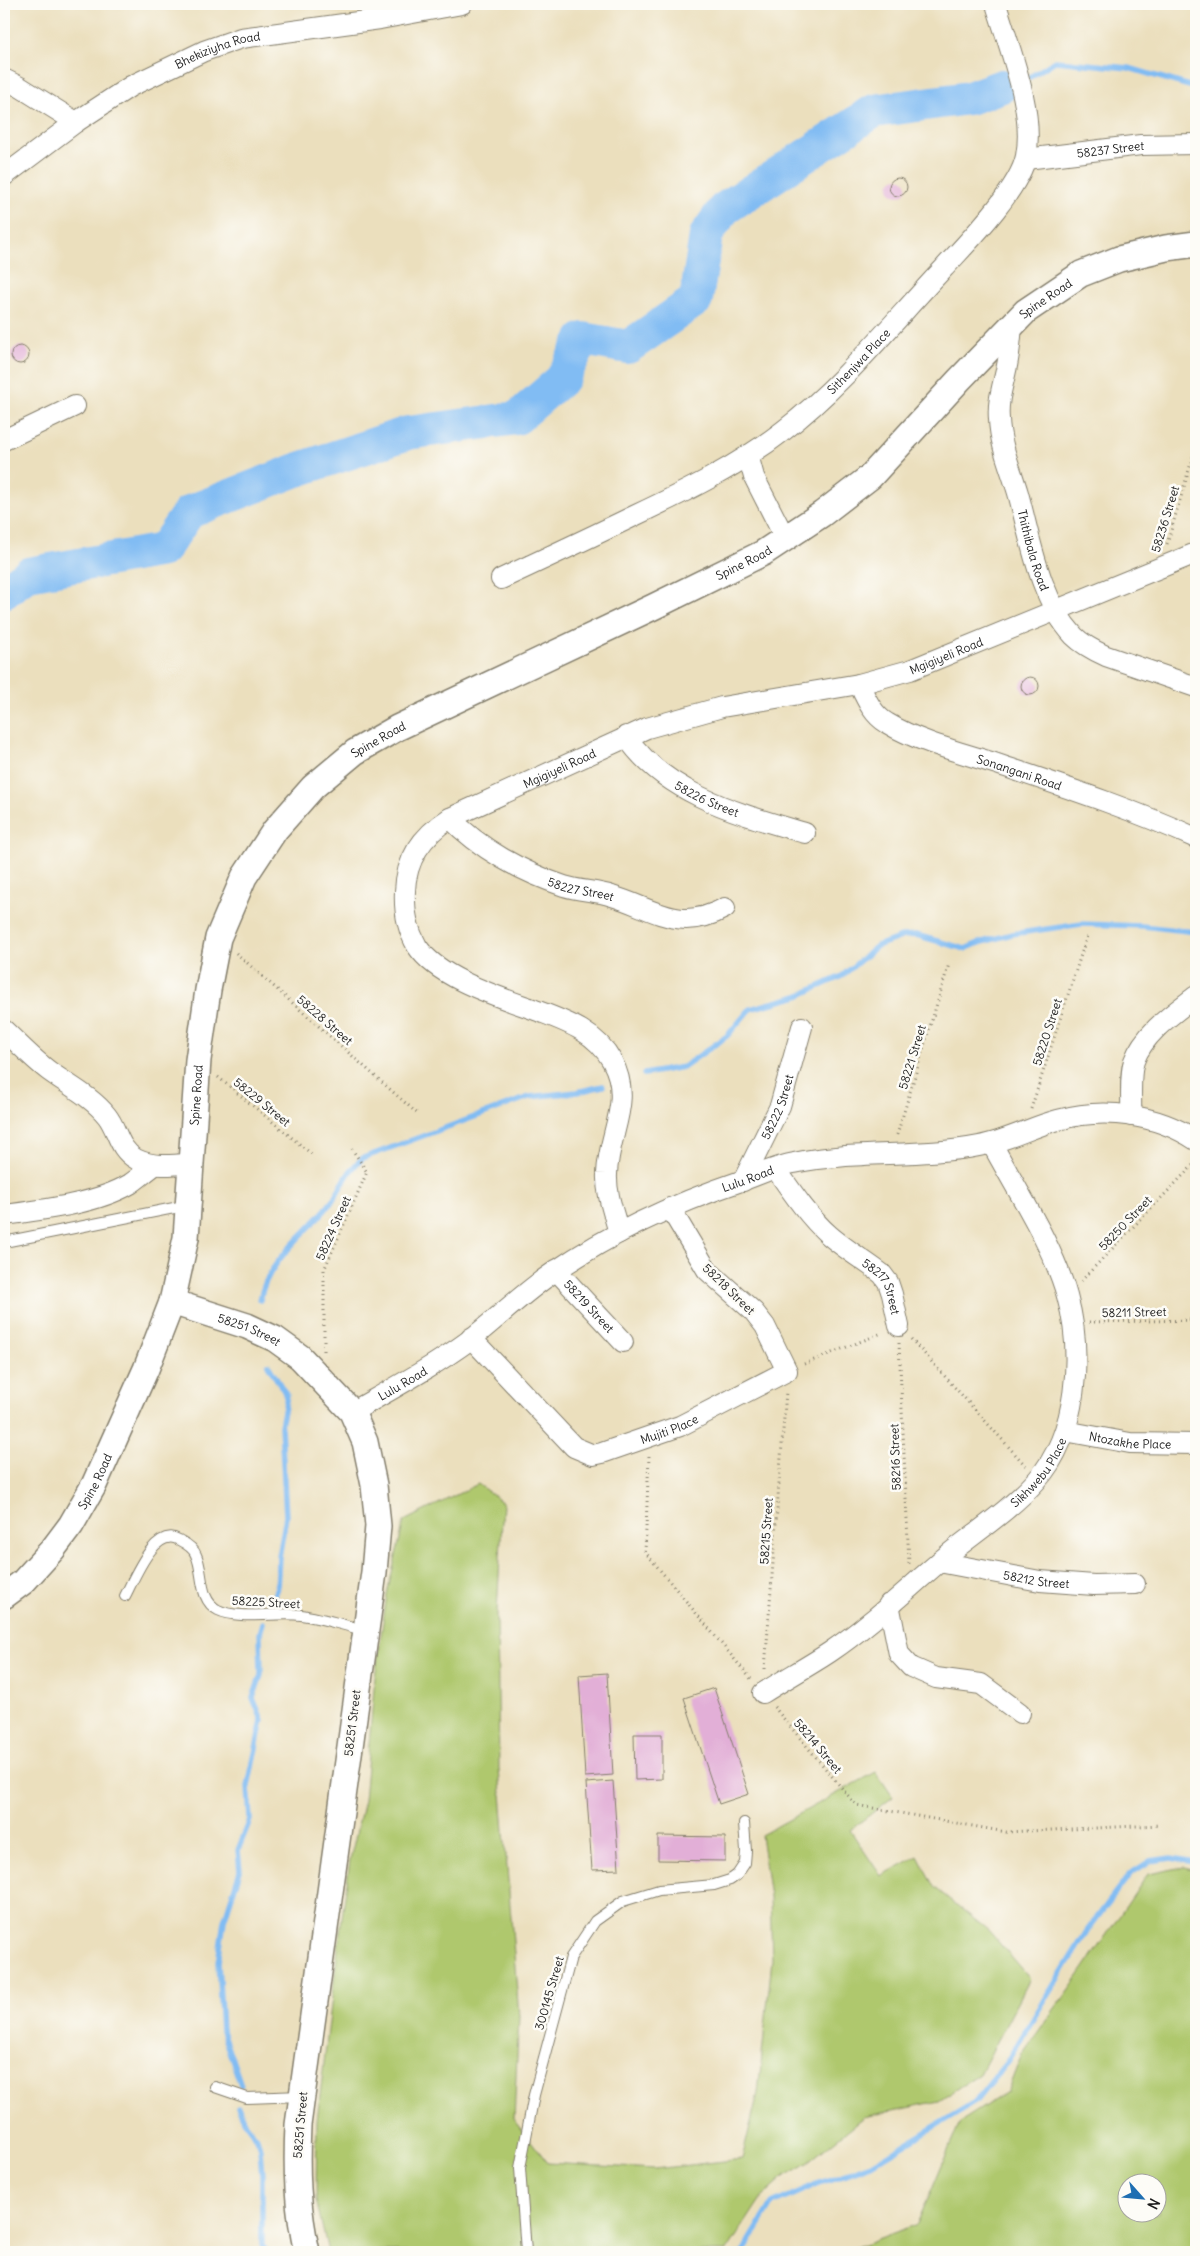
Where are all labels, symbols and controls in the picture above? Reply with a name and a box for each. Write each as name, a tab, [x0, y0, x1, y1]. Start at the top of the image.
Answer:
street label: Bhekiziyha Road	[172, 28, 261, 72]
street label: 58237 Street	[1076, 137, 1144, 160]
street label: Spine Road	[1016, 275, 1075, 321]
street label: Sithenjwa Place	[824, 325, 893, 397]
street label: 58236 Street	[1148, 484, 1182, 554]
street label: Thithibala Road	[1015, 508, 1053, 593]
street label: Spine Road	[713, 542, 774, 583]
street label: Mgigiyeli Road	[907, 634, 985, 677]
street label: Spine Road	[347, 718, 408, 760]
street label: Mgigiyeli Road	[521, 745, 598, 791]
street label: Sonangani Road	[975, 751, 1064, 793]
street label: 58226 Street	[672, 777, 741, 819]
street label: 58227 Street	[546, 873, 616, 904]
street label: 58228 Street	[294, 992, 356, 1048]
street label: 58220 Street	[1029, 997, 1065, 1067]
street label: 58221 Street	[895, 1023, 929, 1091]
street label: Spine Road	[186, 1064, 205, 1126]
street label: 58222 Street	[757, 1073, 796, 1141]
street label: 58229 Street	[231, 1075, 293, 1129]
street label: Lulu Road	[720, 1162, 776, 1195]
street label: 58250 Street	[1095, 1193, 1155, 1253]
street label: 58224 Street	[312, 1194, 354, 1262]
street label: 58217 Street	[859, 1255, 904, 1316]
street label: 58218 Street	[700, 1260, 758, 1318]
street label: 58219 Street	[561, 1276, 618, 1335]
street label: 58211 Street	[1101, 1304, 1167, 1320]
street label: 58251 Street	[216, 1310, 284, 1349]
street label: Lulu Road	[375, 1363, 429, 1403]
street label: Mujiti Place	[638, 1411, 700, 1447]
street label: 58216 Street	[886, 1423, 904, 1491]
street label: Ntozakhe Place	[1088, 1428, 1171, 1451]
street label: Sikhwebu Place	[1007, 1435, 1069, 1510]
street label: Spine Road	[74, 1451, 115, 1512]
street label: 58215 Street	[756, 1497, 776, 1565]
street label: 58212 Street	[1002, 1567, 1070, 1591]
street label: 58225 Street	[231, 1593, 301, 1611]
street label: 58251 Street	[340, 1689, 364, 1757]
street label: 58214 Street	[791, 1716, 845, 1776]
street label: 300145 Street	[531, 1954, 567, 2032]
street label: 58251 Street	[290, 2091, 310, 2159]
north arrow	[1118, 2174, 1168, 2224]
text: N	[1143, 2196, 1164, 2212]

